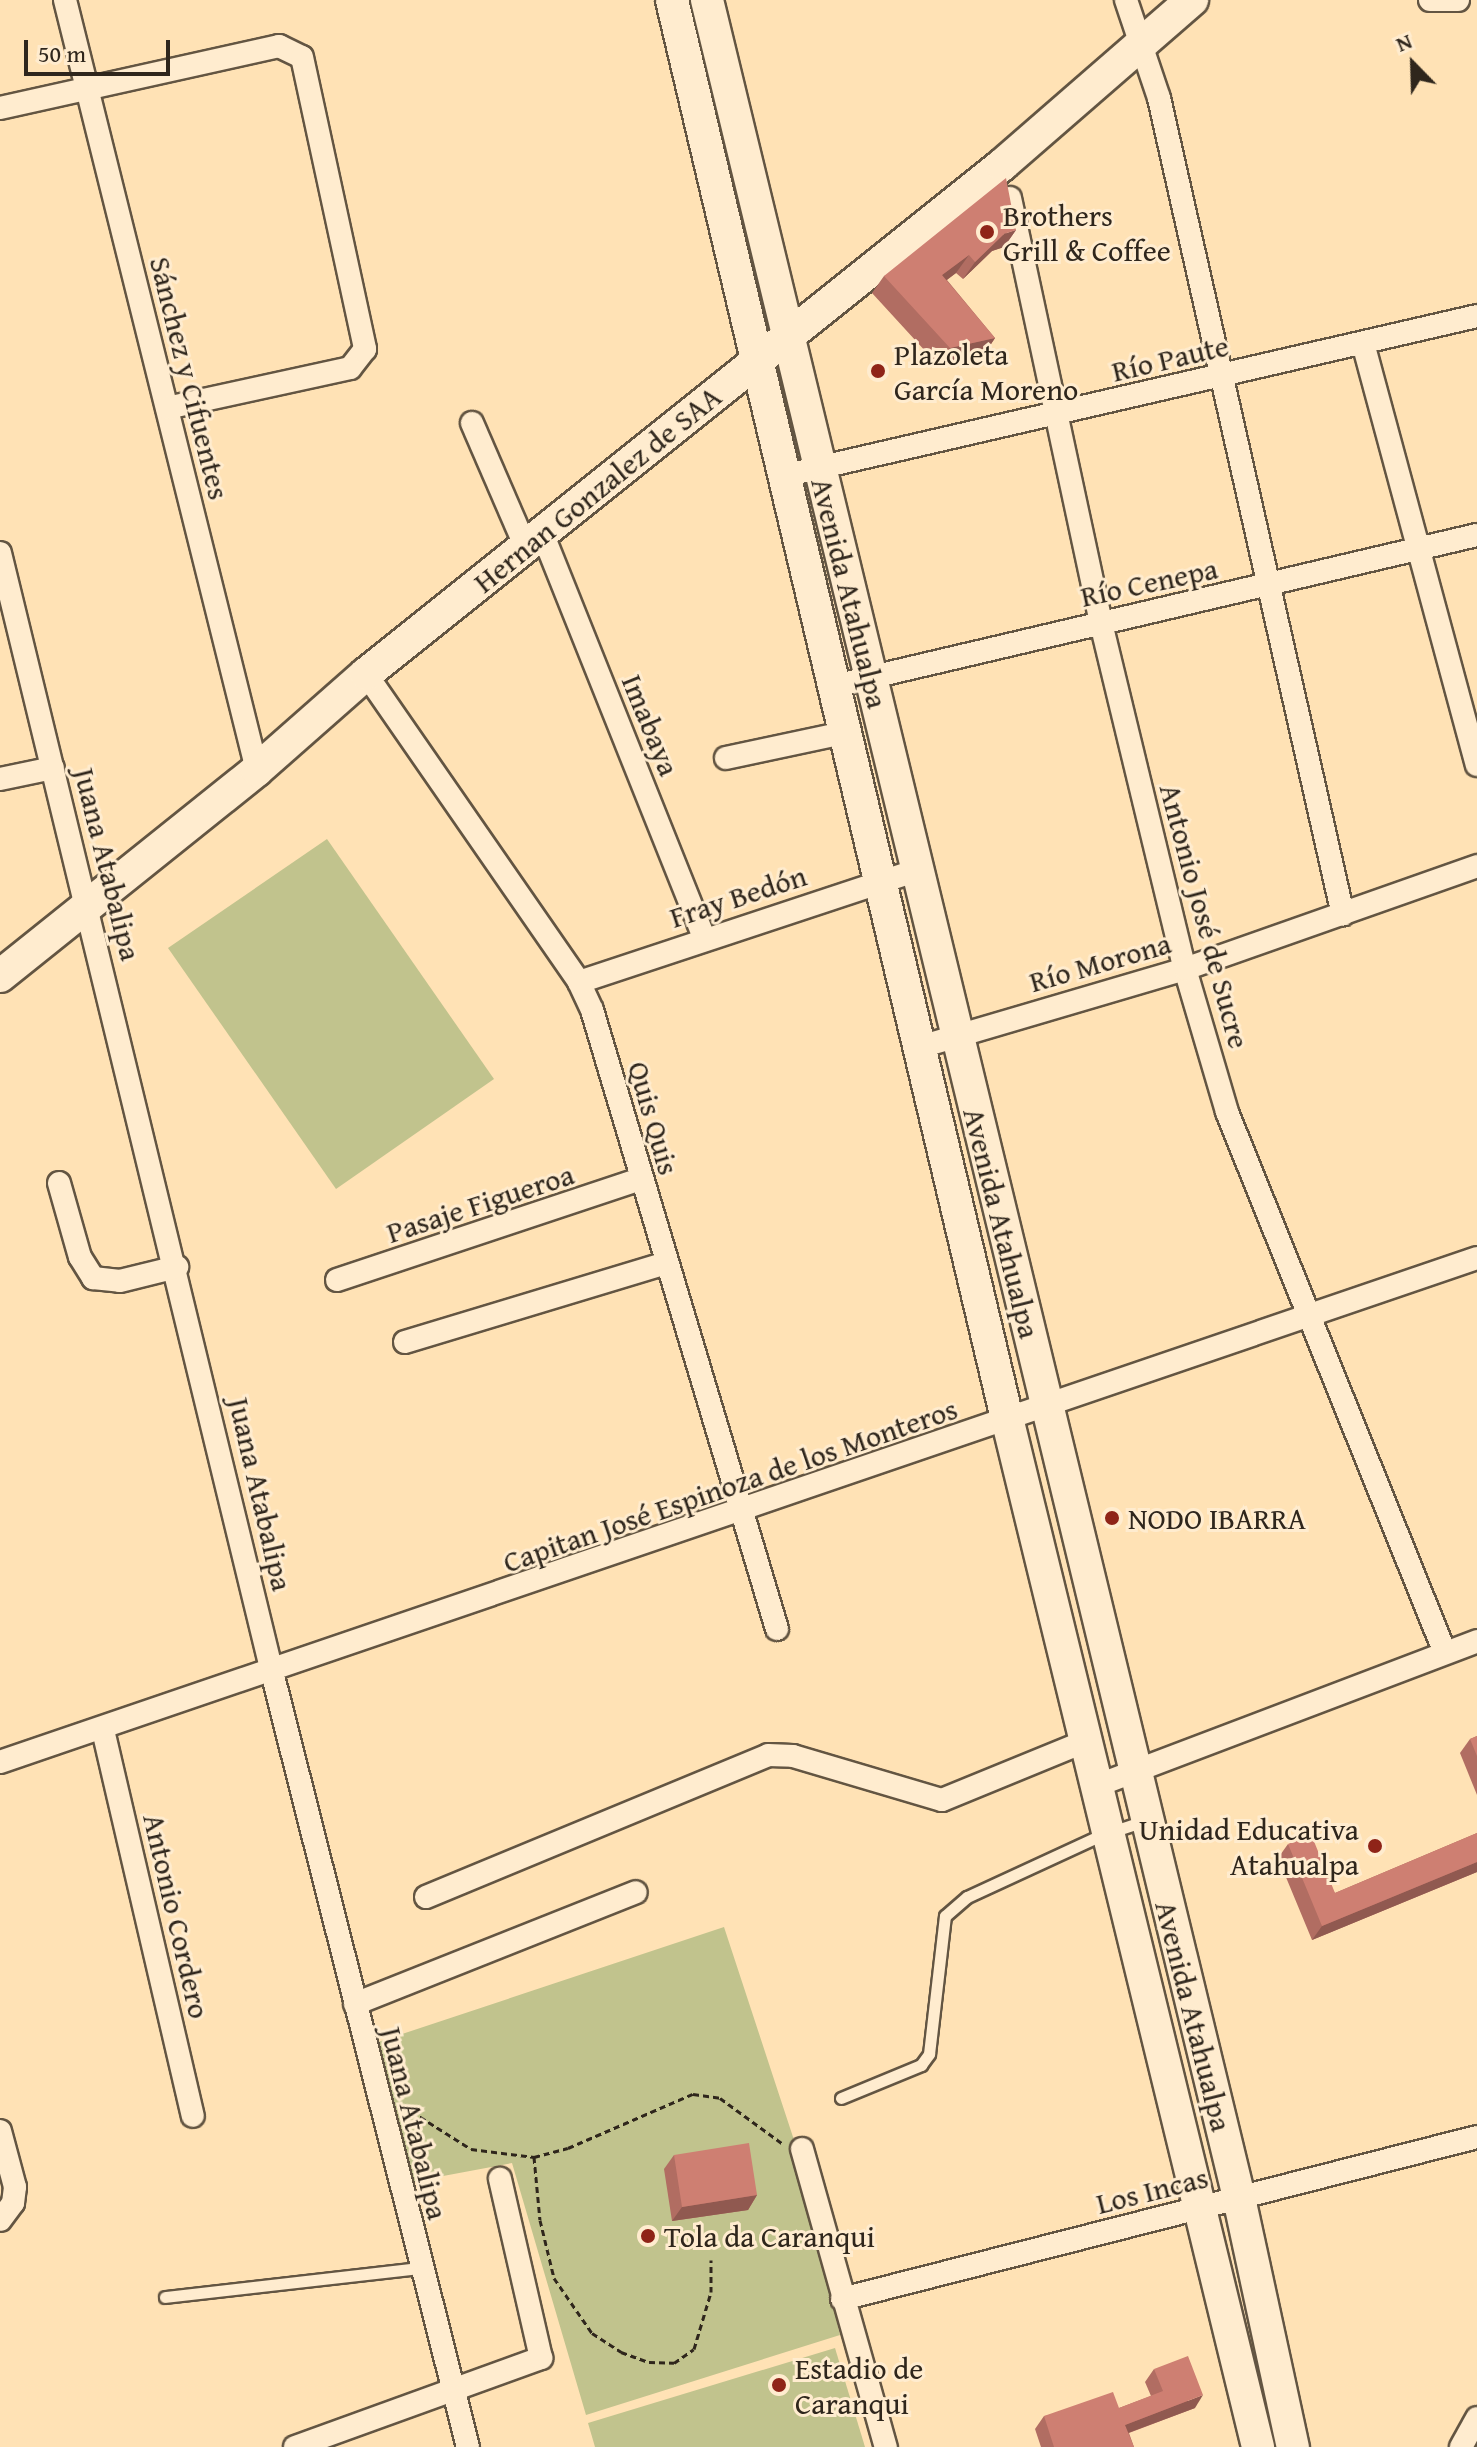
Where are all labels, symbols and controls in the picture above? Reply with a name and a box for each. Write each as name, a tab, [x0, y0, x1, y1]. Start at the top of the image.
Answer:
scale bar	[28, 24, 174, 74]
north arrow	[1373, 24, 1453, 104]
text: N	[1391, 24, 1417, 60]
text: 50 m	[38, 36, 86, 71]
place label: Brothers Grill & Coffee	[1003, 197, 1171, 268]
marker: Brothers Grill & Coffee	[978, 223, 996, 241]
street label: Sánchez y Cifuentes	[142, 253, 238, 503]
street label: Río Paute	[1108, 327, 1232, 389]
place label: Plazoleta García Moreno	[894, 336, 1078, 406]
marker: Plazoleta García Moreno	[869, 362, 887, 380]
street label: Hernan Gonzalez de SAA	[466, 378, 728, 600]
street label: Avenida Atahualpa	[804, 474, 896, 712]
street label: Río Cenepa	[1077, 550, 1221, 614]
street label: Imabaya	[614, 669, 688, 781]
street label: Juana Atabalipa	[67, 764, 149, 964]
street label: Antonio José de Sucre	[1152, 780, 1258, 1052]
street label: Fray Bedón	[665, 857, 811, 935]
street label: Río Morona	[1025, 925, 1175, 999]
street label: Quis Quis	[621, 1057, 687, 1179]
street label: Avenida Atahualpa	[956, 1104, 1048, 1342]
street label: Pasaje Figueroa	[382, 1156, 578, 1250]
street label: Capitan José Espinoza de los Monteros	[498, 1390, 962, 1580]
street label: Juana Atabalipa	[221, 1394, 301, 1594]
place label: NODO IBARRA	[1128, 1500, 1306, 1536]
marker: NODO IBARRA	[1103, 1509, 1121, 1527]
street label: Antonio Cordero	[136, 1810, 218, 2022]
place label: Unidad Educativa Atahualpa	[1139, 1811, 1359, 1882]
marker: Unidad Educativa Atahualpa	[1366, 1837, 1384, 1855]
street label: Avenida Atahualpa	[1148, 1897, 1240, 2135]
street label: Juana Atabalipa	[374, 2023, 456, 2223]
street label: Los Incas	[1092, 2159, 1212, 2221]
place label: Tola da Caranqui	[664, 2218, 875, 2254]
marker: Tola da Caranqui	[639, 2227, 657, 2245]
place label: Estadio de Caranqui	[795, 2350, 923, 2420]
marker: Estadio de Caranqui	[770, 2376, 788, 2394]

